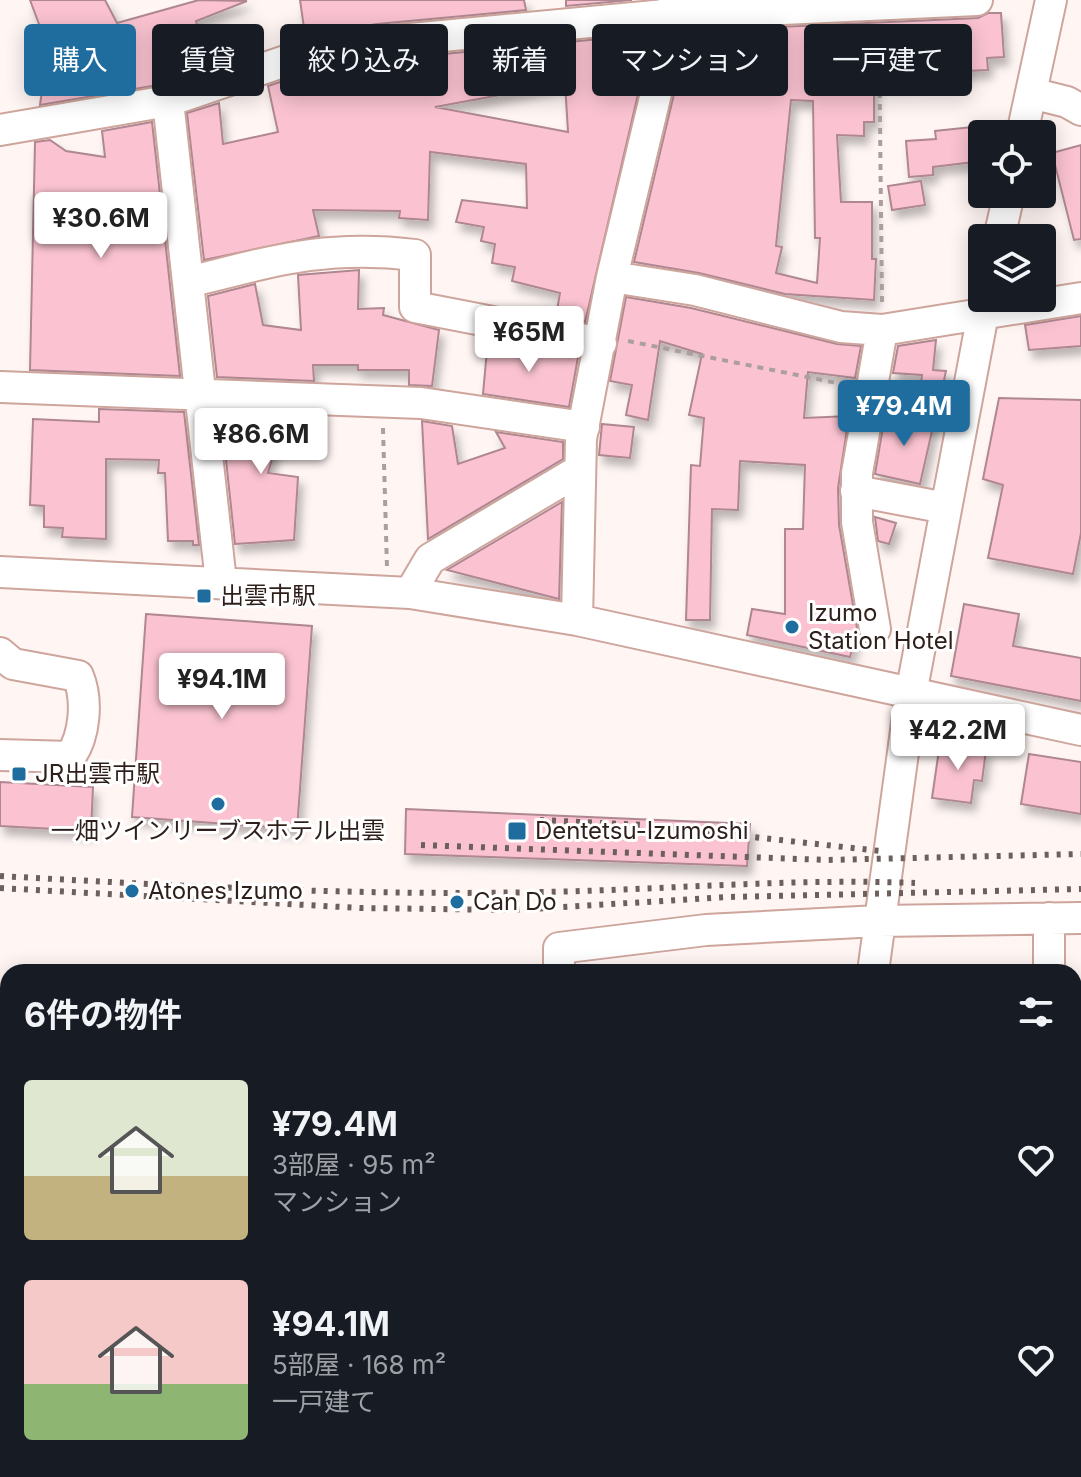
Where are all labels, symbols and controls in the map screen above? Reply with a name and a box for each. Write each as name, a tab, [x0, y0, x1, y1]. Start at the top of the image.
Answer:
chip: 購入	[24, 24, 136, 96]
chip: 賃貸	[152, 24, 264, 96]
chip: 絞り込み	[280, 24, 448, 96]
chip: 新着	[464, 24, 576, 96]
chip: マンション	[592, 24, 788, 96]
chip: 一戸建て	[804, 24, 972, 96]
map controls	[968, 120, 1056, 312]
button: locate	[968, 120, 1056, 208]
pin: ¥30.6M	[36, 192, 166, 260]
text: ¥30.6M	[52, 202, 150, 233]
button: layers	[968, 224, 1056, 312]
pin: ¥65M	[482, 306, 576, 374]
text: ¥65M	[493, 316, 565, 347]
pin: ¥79.4M	[839, 380, 969, 448]
text: ¥79.4M	[856, 390, 952, 421]
pin: ¥86.6M	[196, 408, 326, 476]
text: ¥86.6M	[213, 418, 309, 449]
place label: 出雲市駅	[220, 581, 316, 610]
marker: 出雲市駅	[195, 587, 213, 605]
place label: Izumo Station Hotel	[808, 598, 953, 655]
marker: Izumo Station Hotel	[783, 618, 801, 636]
pin: ¥94.1M	[157, 653, 287, 721]
text: ¥94.1M	[177, 663, 267, 694]
pin: ¥42.2M	[893, 704, 1023, 772]
text: ¥42.2M	[909, 714, 1007, 745]
place label: JR出雲市駅	[35, 759, 160, 788]
marker: JR出雲市駅	[10, 765, 28, 783]
marker: 一畑ツインリーブスホテル出雲	[209, 795, 227, 813]
place label: 一畑ツインリーブスホテル出雲	[51, 816, 385, 845]
place label: Dentetsu-Izumoshi	[535, 816, 749, 845]
marker: Dentetsu-Izumoshi	[506, 820, 528, 842]
place label: Atones Izumo	[148, 876, 303, 905]
marker: Atones Izumo	[123, 882, 141, 900]
place label: Can Do	[473, 887, 557, 916]
marker: Can Do	[448, 893, 466, 911]
icon: filters	[1014, 990, 1058, 1034]
text: 6件の物件	[24, 994, 182, 1035]
text: ¥79.4M	[272, 1103, 398, 1144]
icon: home	[88, 1112, 184, 1208]
icon: heart	[1014, 1138, 1058, 1182]
text: 3部屋 · 95 m²	[272, 1149, 436, 1180]
text: マンション	[272, 1186, 402, 1217]
text: ¥94.1M	[272, 1303, 390, 1344]
icon: home	[88, 1312, 184, 1408]
icon: heart	[1014, 1338, 1058, 1382]
text: 5部屋 · 168 m²	[272, 1349, 446, 1380]
text: 一戸建て	[272, 1386, 376, 1417]

